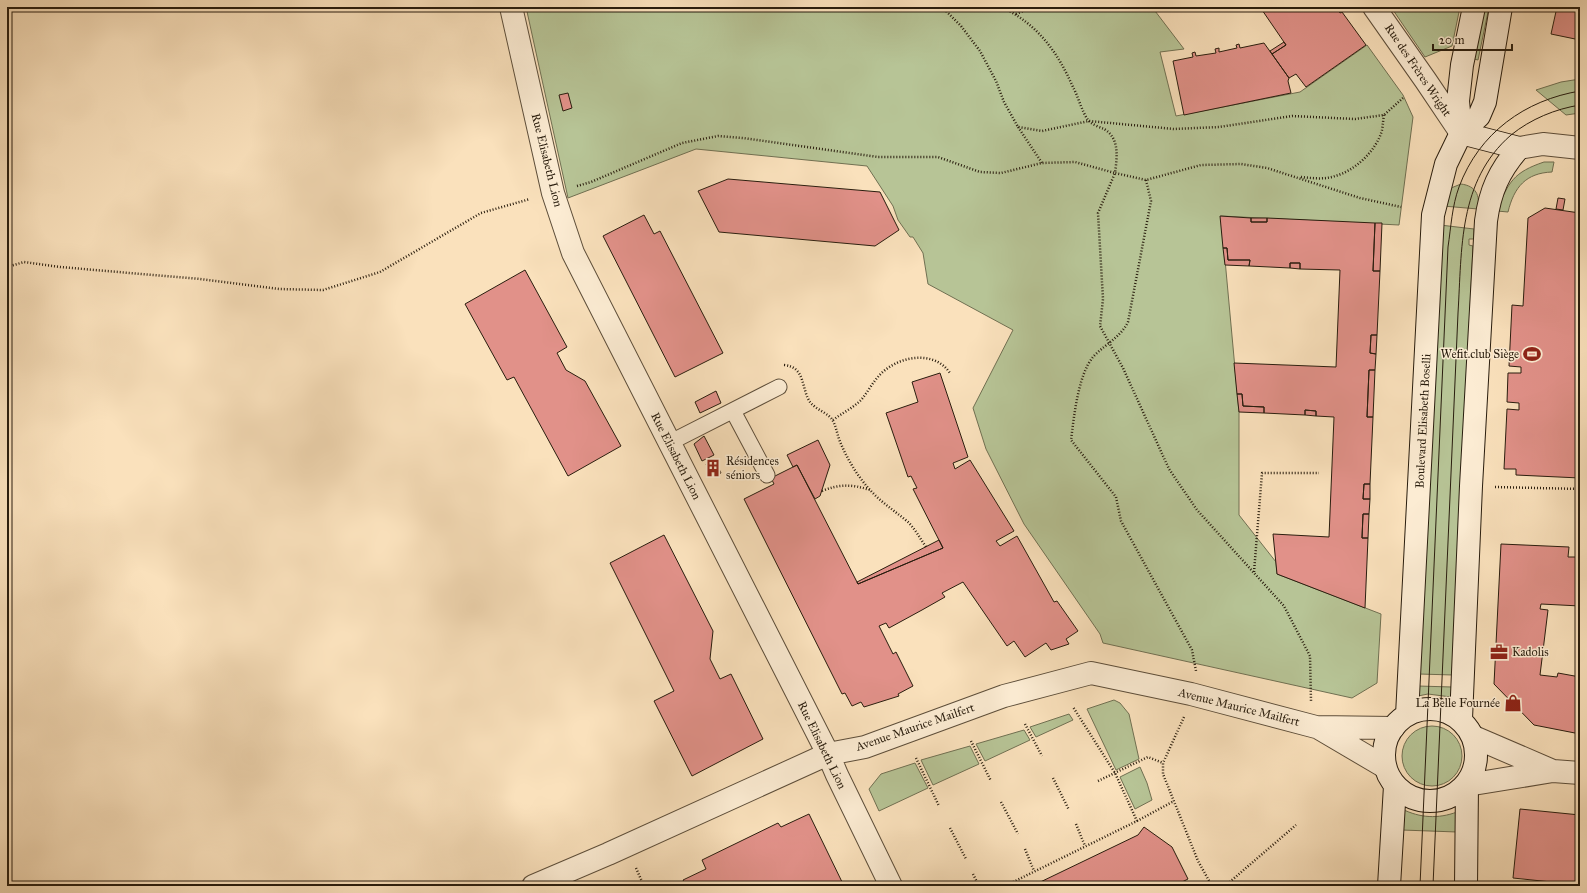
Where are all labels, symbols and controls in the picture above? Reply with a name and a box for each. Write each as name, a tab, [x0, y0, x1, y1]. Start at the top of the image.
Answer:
street label: Rue des Frères Wright	[1381, 21, 1455, 120]
scale bar	[1433, 26, 1512, 52]
text: 20 m	[1439, 33, 1465, 47]
street label: Rue Elisabeth Lion	[529, 112, 566, 209]
sports icon: Wefit.club Siège	[1522, 344, 1542, 364]
place label: Wefit.club Siège	[1441, 347, 1519, 362]
street label: Boulevard Elisabeth Boselli	[1412, 353, 1434, 489]
street label: Rue Elisabeth Lion	[648, 410, 704, 502]
place label: Résidences séniors	[726, 454, 779, 482]
building icon: Résidences séniors	[703, 458, 723, 478]
office icon: Kadolis	[1489, 642, 1509, 662]
place label: Kadolis	[1512, 645, 1549, 659]
street label: Avenue Maurice Mailfert	[1176, 685, 1302, 729]
shop icon: La Belle Fournée	[1503, 693, 1523, 713]
place label: La Belle Fournée	[1415, 696, 1500, 710]
street label: Rue Elisabeth Lion	[795, 699, 850, 792]
street label: Avenue Maurice Mailfert	[853, 700, 977, 754]

